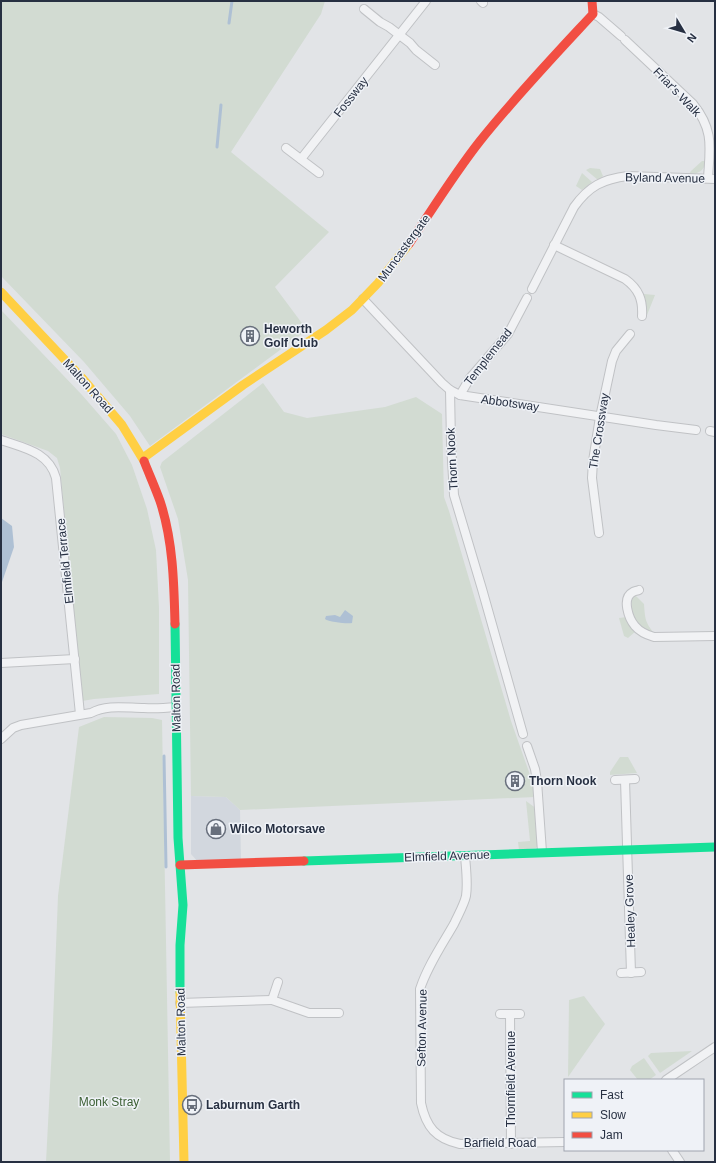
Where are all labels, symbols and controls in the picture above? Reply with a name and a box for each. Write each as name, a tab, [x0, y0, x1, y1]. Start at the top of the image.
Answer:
north arrow	[664, 12, 704, 52]
text: N	[685, 31, 699, 45]
street label: Friar's Walk	[650, 65, 704, 120]
street label: Fossway	[331, 74, 371, 120]
street label: Byland Avenue	[625, 170, 705, 186]
street label: Muncastergate	[375, 212, 433, 284]
place label: Heworth Golf Club	[264, 322, 318, 350]
building icon: Heworth Golf Club	[239, 325, 261, 347]
street label: Templemead	[461, 326, 515, 388]
street label: Malton Road	[60, 356, 116, 416]
street label: Abbotsway	[480, 392, 540, 414]
street label: The Crossway	[586, 392, 612, 470]
street label: Thorn Nook	[443, 426, 461, 491]
street label: Elmfield Terrace	[54, 517, 76, 604]
street label: Malton Road	[168, 664, 184, 732]
building icon: Thorn Nook	[504, 770, 526, 792]
place label: Thorn Nook	[529, 774, 597, 788]
shop icon: Wilco Motorsave	[205, 818, 227, 840]
place label: Wilco Motorsave	[230, 822, 326, 836]
street label: Elmfield Avenue	[404, 847, 490, 864]
street label: Healey Grove	[622, 874, 638, 948]
street label: Malton Road	[173, 988, 189, 1056]
street label: Sefton Avenue	[414, 989, 430, 1067]
street label: Thornfield Avenue	[504, 1030, 518, 1127]
legend	[564, 1079, 704, 1151]
text: Fast	[600, 1088, 624, 1102]
bus stop icon: Laburnum Garth	[181, 1094, 203, 1116]
park label: Monk Stray	[79, 1095, 139, 1109]
place label: Laburnum Garth	[206, 1098, 300, 1112]
text: Slow	[600, 1108, 626, 1122]
text: Jam	[600, 1128, 623, 1142]
street label: Barfield Road	[464, 1136, 536, 1150]

